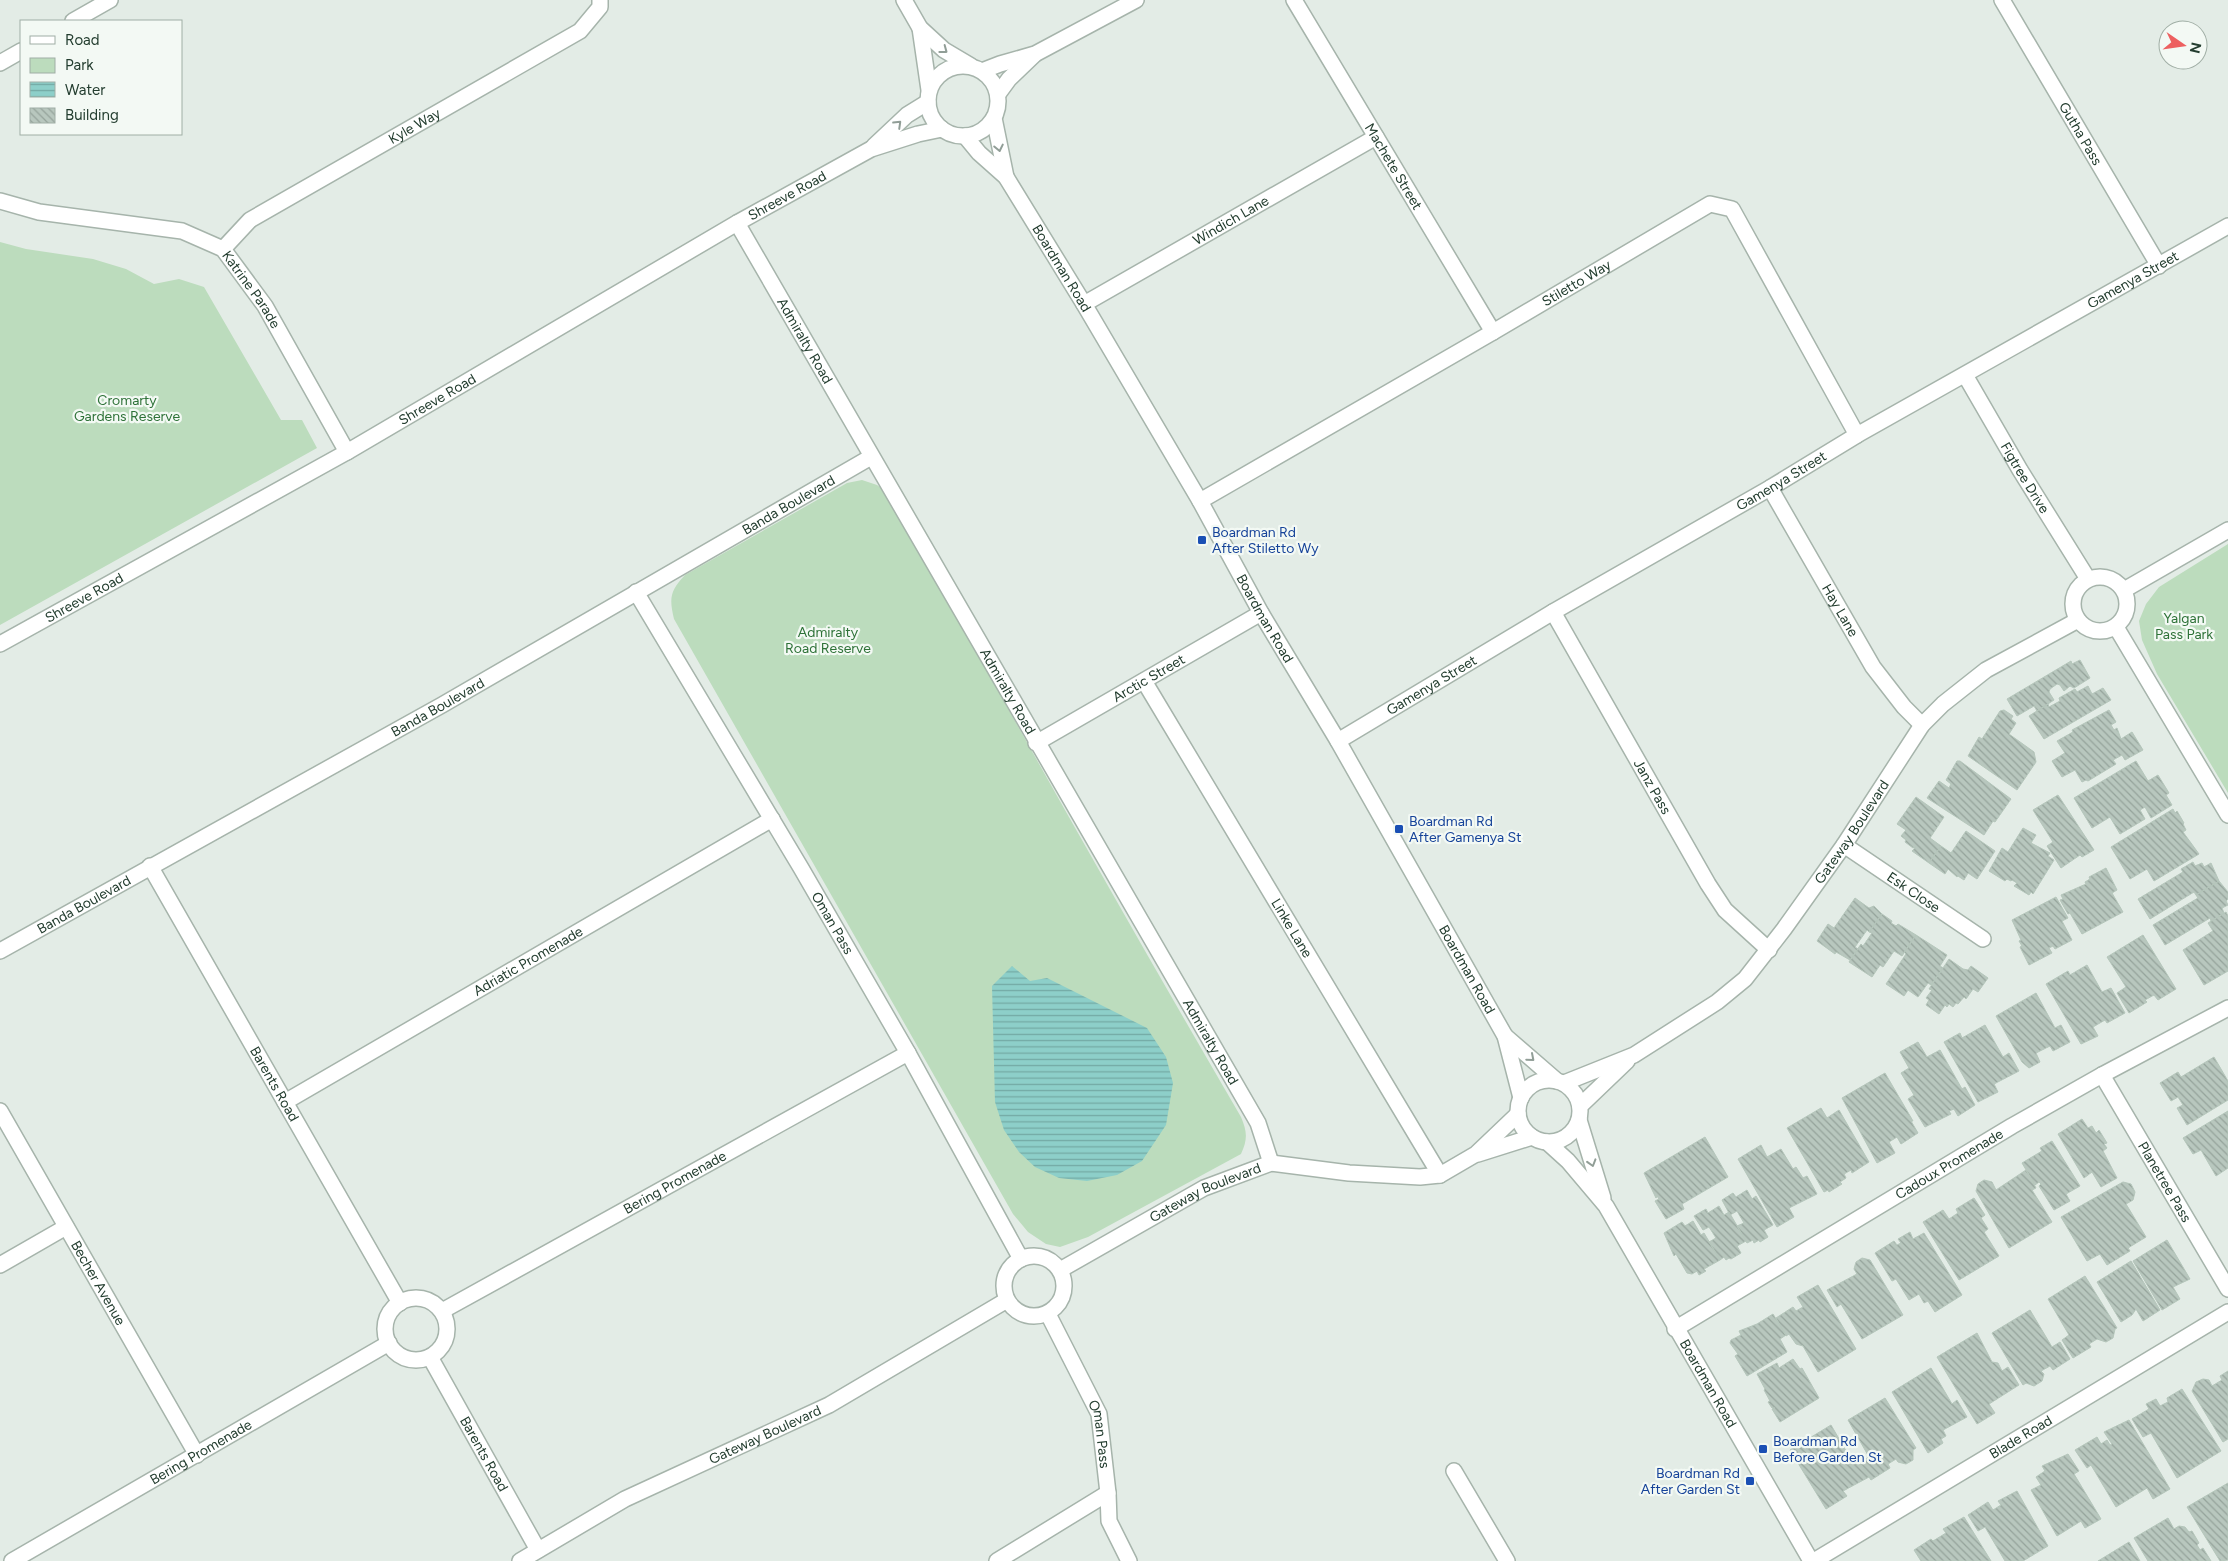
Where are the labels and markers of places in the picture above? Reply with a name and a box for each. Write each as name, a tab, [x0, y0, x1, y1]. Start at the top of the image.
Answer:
place label: Boardman Rd After Stiletto Wy	[1212, 524, 1319, 557]
marker: Boardman Rd After Stiletto Wy	[1196, 534, 1208, 546]
place label: Boardman Rd After Gamenya St	[1409, 813, 1521, 846]
marker: Boardman Rd After Gamenya St	[1393, 823, 1405, 835]
place label: Boardman Rd Before Garden St	[1773, 1433, 1882, 1466]
marker: Boardman Rd Before Garden St	[1757, 1443, 1769, 1455]
place label: Boardman Rd After Garden St	[1641, 1465, 1740, 1498]
marker: Boardman Rd After Garden St	[1744, 1475, 1756, 1487]

